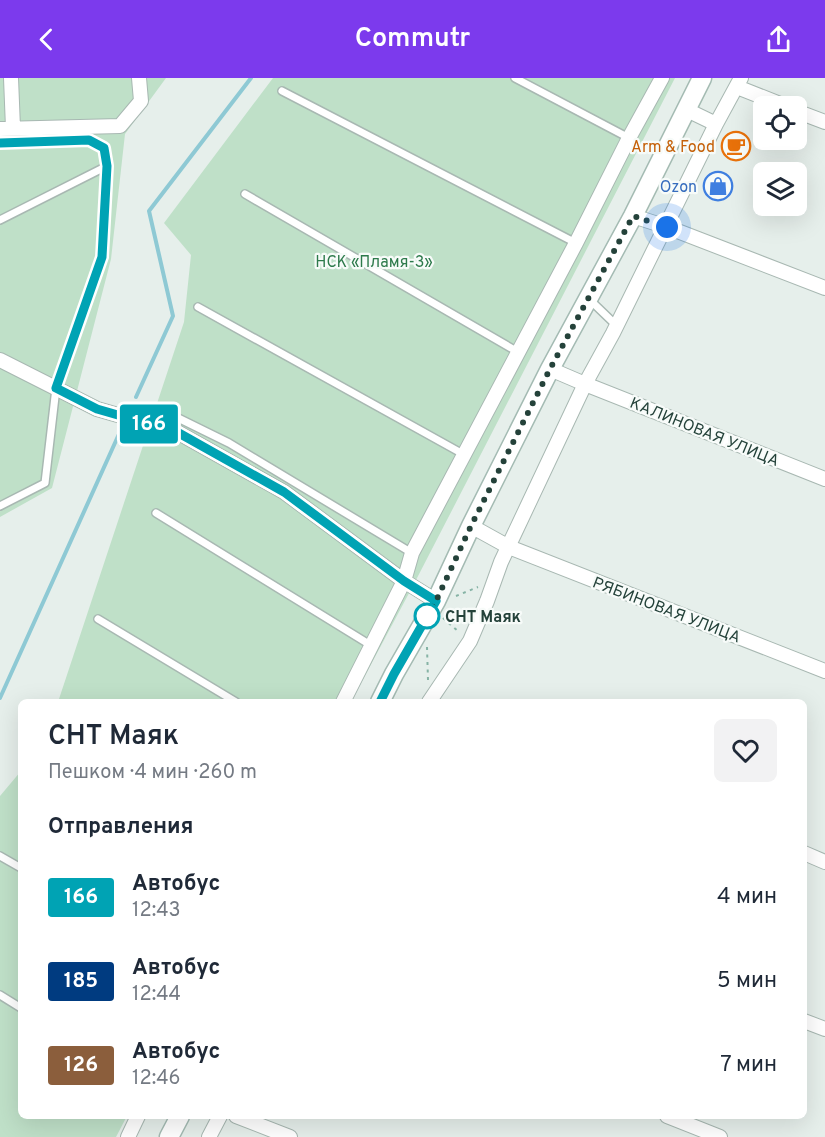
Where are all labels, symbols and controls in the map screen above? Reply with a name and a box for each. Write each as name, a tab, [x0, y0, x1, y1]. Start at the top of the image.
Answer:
text: Commutr	[355, 22, 470, 56]
icon: back	[30, 23, 63, 56]
icon: share	[762, 23, 795, 56]
map controls	[753, 96, 807, 216]
button: locate	[753, 96, 807, 150]
cafe icon: Arm & Food	[720, 130, 752, 162]
place label: Arm & Food	[631, 138, 715, 158]
button: layers	[753, 162, 807, 216]
shop icon: Ozon	[702, 170, 734, 202]
place label: Ozon	[660, 178, 697, 198]
your location	[652, 212, 682, 242]
park label: НСК «Пламя-3»	[315, 253, 433, 273]
street label: КАЛИНОВАЯ УЛИЦА	[627, 394, 782, 472]
line badge: 166	[114, 404, 184, 444]
text: 166	[132, 411, 166, 438]
street label: РЯБИНОВАЯ УЛИЦА	[589, 573, 743, 648]
marker: СНТ Маяк	[414, 603, 440, 629]
place label: СНТ Маяк	[445, 608, 521, 628]
text: СНТ Маяк	[48, 719, 179, 755]
button: heart	[714, 719, 777, 782]
text: Пешком · 4 мин · 260 m	[48, 760, 257, 786]
text: Отправления	[48, 814, 193, 841]
text: Автобус	[132, 871, 220, 898]
text: 166	[64, 884, 98, 911]
text: 4 мин	[717, 884, 777, 911]
text: 12:43	[132, 898, 181, 924]
text: Автобус	[132, 955, 220, 982]
text: 185	[64, 968, 98, 995]
text: 5 мин	[717, 968, 777, 995]
text: 12:44	[132, 982, 181, 1008]
text: Автобус	[132, 1039, 220, 1066]
text: 126	[64, 1052, 98, 1079]
text: 7 мин	[720, 1052, 777, 1079]
text: 12:46	[132, 1066, 181, 1092]

